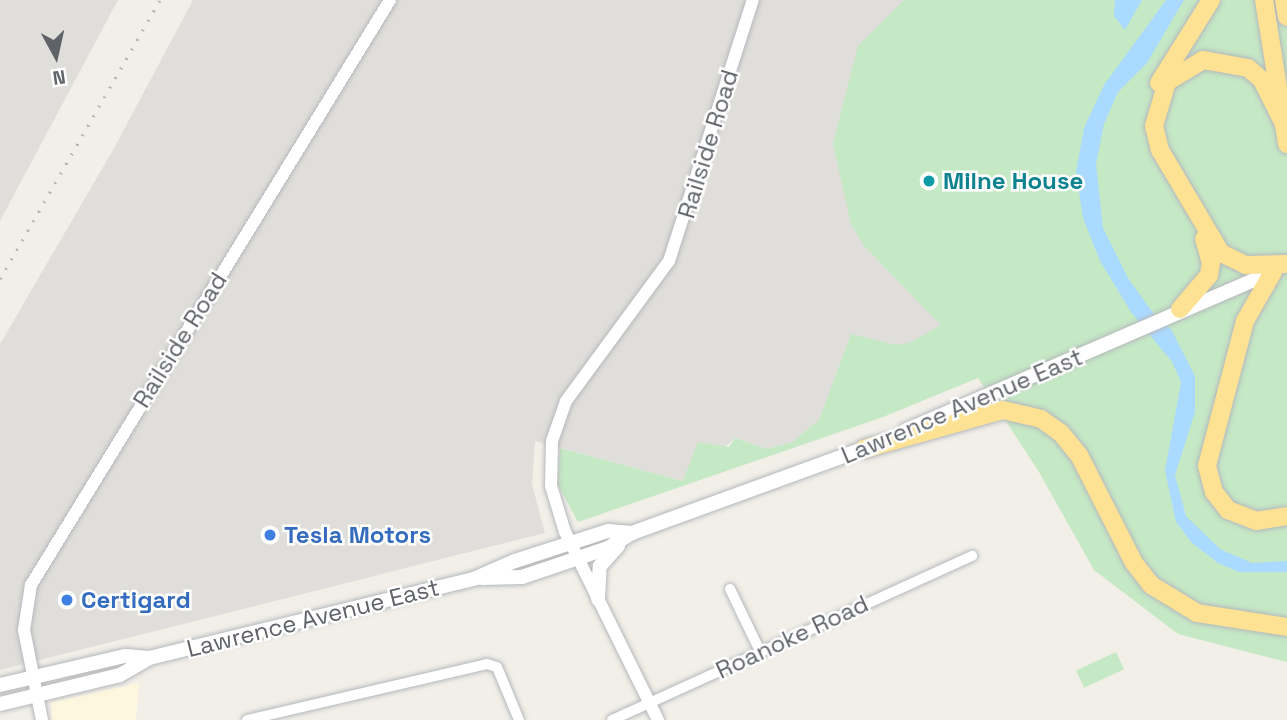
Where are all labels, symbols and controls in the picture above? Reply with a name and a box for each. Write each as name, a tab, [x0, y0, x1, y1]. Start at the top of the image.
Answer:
north arrow	[21, 21, 91, 91]
text: N	[51, 64, 67, 91]
street label: Railside Road	[672, 66, 744, 222]
place label: Milne House	[943, 167, 1083, 195]
marker: Milne House	[921, 173, 937, 189]
street label: Railside Road	[127, 267, 233, 413]
street label: Lawrence Avenue East	[837, 342, 1087, 470]
place label: Tesla Motors	[284, 521, 431, 549]
marker: Tesla Motors	[262, 527, 278, 543]
street label: Lawrence Avenue East	[184, 573, 442, 663]
place label: Certigard	[81, 586, 191, 614]
street label: Roanoke Road	[711, 589, 873, 685]
marker: Certigard	[59, 592, 75, 608]

